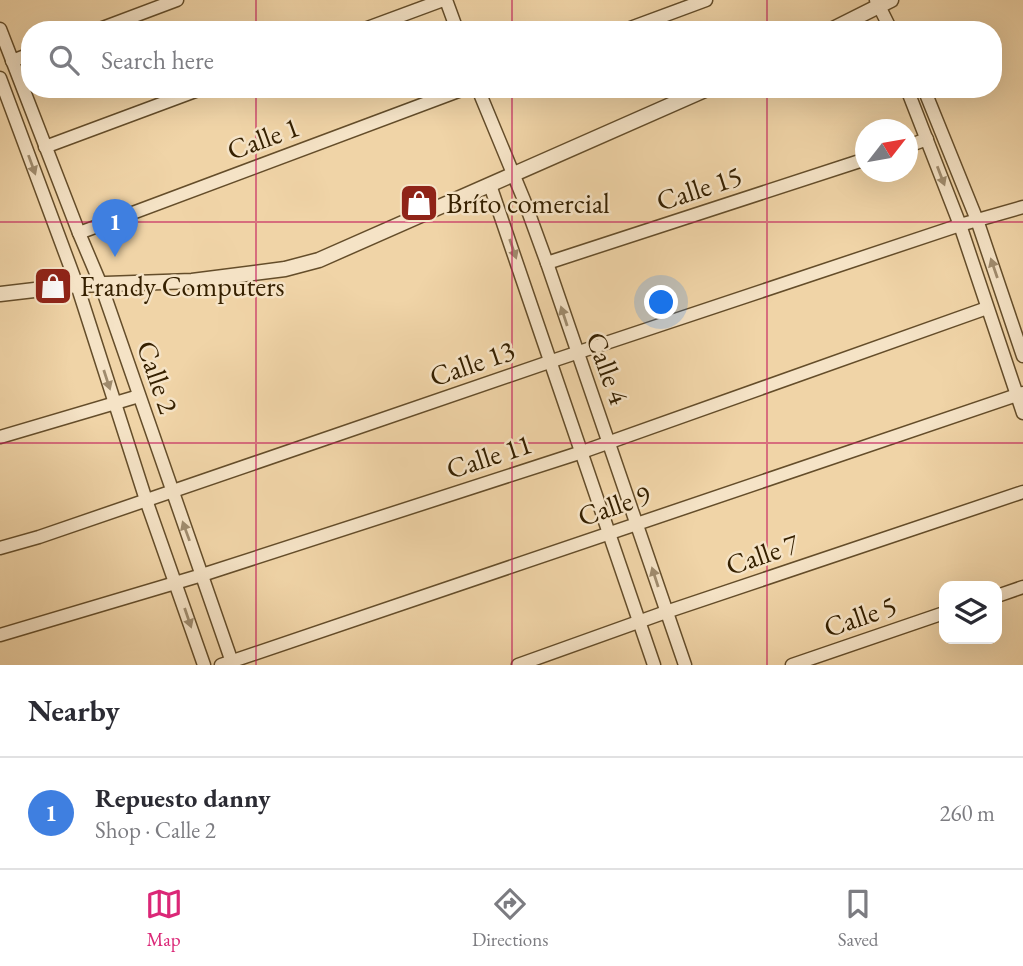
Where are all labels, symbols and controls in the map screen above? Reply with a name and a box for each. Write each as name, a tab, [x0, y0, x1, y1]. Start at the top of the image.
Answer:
search box	[21, 21, 1002, 98]
icon: search	[45, 41, 83, 79]
text: Search here	[101, 43, 214, 77]
street label: Calle 1	[222, 108, 304, 168]
north arrow	[855, 119, 918, 182]
one-way arrow	[27, 154, 38, 175]
street label: Calle 15	[652, 157, 746, 219]
one-way arrow	[936, 165, 947, 186]
shop icon: Bríto comercial	[398, 182, 440, 224]
place label: Bríto comercial	[446, 185, 610, 221]
pin: 1	[92, 199, 138, 257]
one-way arrow	[508, 239, 519, 260]
one-way arrow	[988, 258, 999, 279]
shop icon: Frandy Computers	[32, 265, 74, 307]
place label: Frandy Computers	[80, 268, 285, 304]
your location	[644, 285, 678, 319]
one-way arrow	[559, 305, 569, 326]
street label: Calle 4	[578, 327, 638, 410]
street label: Calle 13	[425, 332, 519, 394]
street label: Calle 2	[129, 336, 187, 419]
one-way arrow	[102, 369, 112, 390]
street label: Calle 11	[442, 425, 536, 487]
street label: Calle 9	[573, 476, 655, 534]
one-way arrow	[181, 521, 192, 542]
street label: Calle 7	[721, 525, 804, 583]
one-way arrow	[649, 567, 660, 588]
map controls	[939, 581, 1002, 644]
button: layers	[939, 581, 1002, 644]
street label: Calle 5	[819, 587, 901, 645]
one-way arrow	[183, 608, 194, 629]
text: Nearby	[28, 691, 120, 730]
text: Repuesto danny	[95, 781, 270, 815]
text: 1	[45, 798, 57, 828]
text: 260 m	[939, 798, 995, 828]
text: Shop · Calle 2	[95, 815, 216, 845]
tab: Map	[145, 885, 183, 952]
tab: Directions	[472, 885, 548, 952]
tab: Saved	[838, 885, 878, 952]

